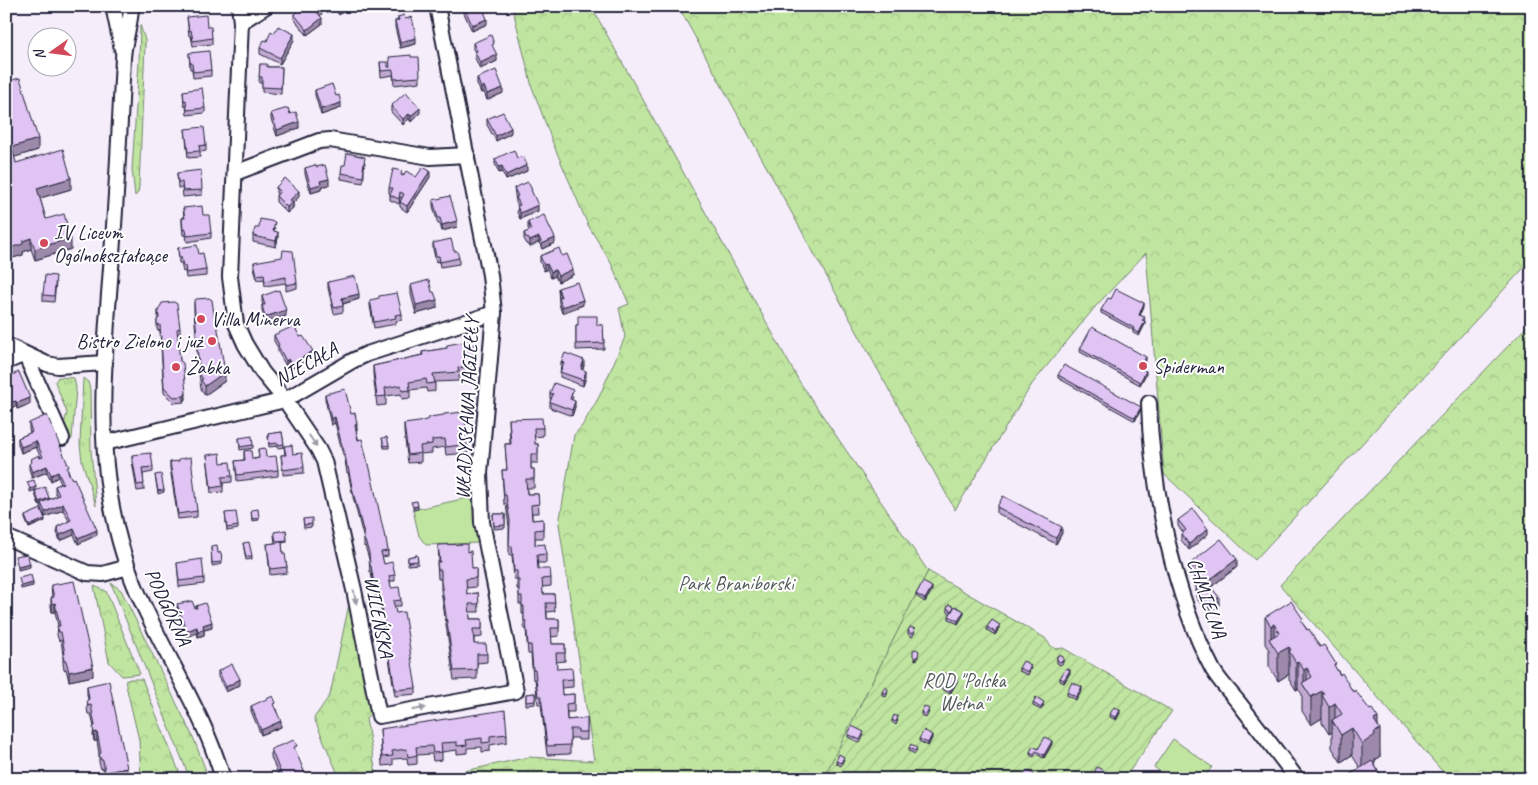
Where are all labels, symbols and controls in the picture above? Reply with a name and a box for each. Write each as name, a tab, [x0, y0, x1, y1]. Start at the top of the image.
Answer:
north arrow	[28, 28, 78, 78]
text: N	[30, 47, 49, 61]
place label: IV Liceum Ogólnokształcące	[54, 220, 168, 268]
marker: IV Liceum Ogólnokształcące	[38, 237, 50, 249]
place label: Villa Minerva	[211, 307, 302, 332]
street label: WŁADYSŁAWA JAGIEŁŁY	[450, 312, 484, 500]
marker: Villa Minerva	[195, 313, 207, 325]
place label: Bistro Zielono i już	[77, 329, 205, 354]
marker: Bistro Zielono i już	[206, 335, 218, 347]
street label: NIECAŁA	[270, 336, 343, 392]
place label: Spiderman	[1153, 354, 1225, 379]
place label: Żabka	[186, 355, 231, 380]
marker: Spiderman	[1137, 360, 1149, 372]
marker: Żabka	[170, 361, 182, 373]
one-way arrow	[308, 434, 318, 447]
street label: CHMIELNA	[1182, 555, 1233, 642]
street label: PODGÓRNA	[139, 564, 197, 651]
park label: Park Braniborski	[678, 571, 796, 596]
street label: WILEŃSKA	[359, 574, 399, 661]
one-way arrow	[352, 589, 360, 605]
park label: ROD "Polska Wełna"	[923, 668, 1007, 716]
one-way arrow	[411, 705, 426, 713]

